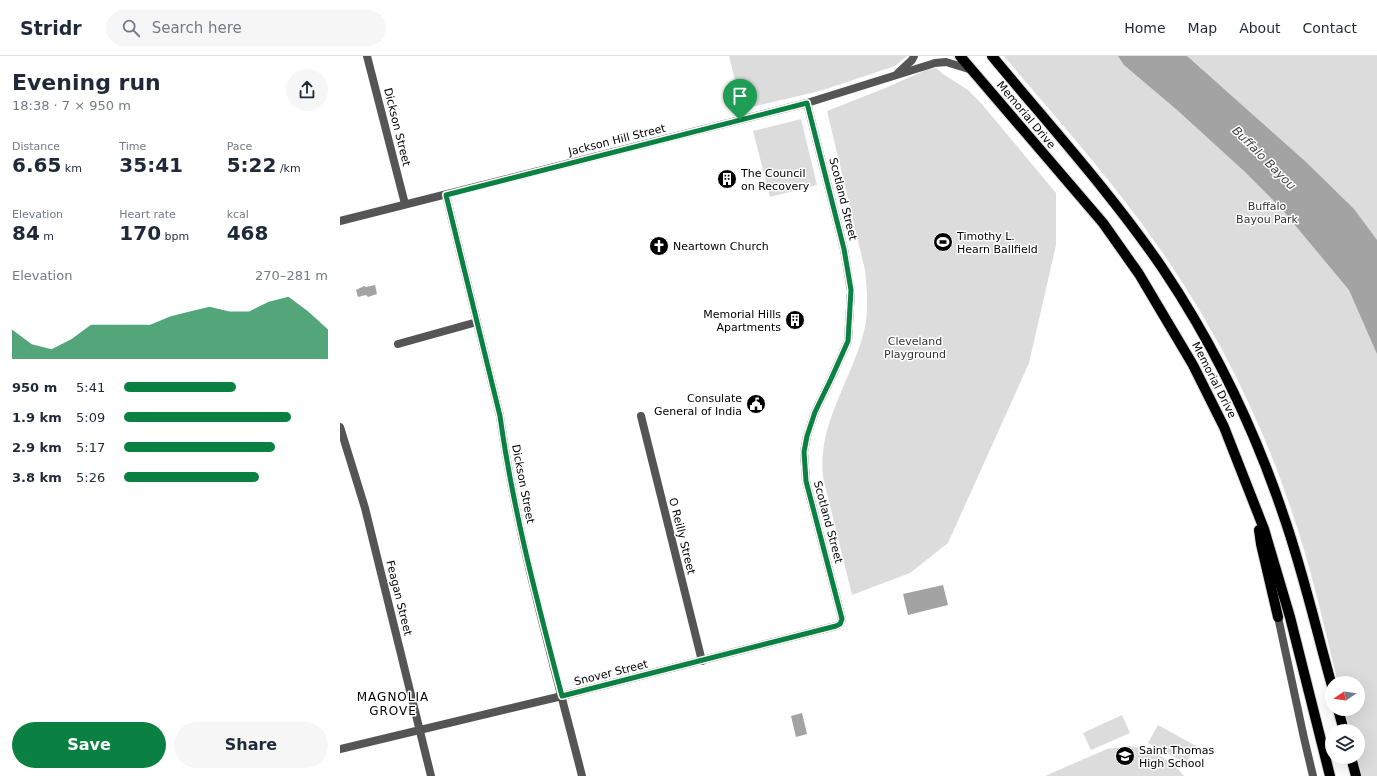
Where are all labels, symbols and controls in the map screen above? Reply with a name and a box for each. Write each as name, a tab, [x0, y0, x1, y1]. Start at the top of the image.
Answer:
search box	[106, 10, 386, 46]
text: Stridr	[20, 17, 82, 39]
icon: search	[120, 17, 142, 39]
text: Search here	[152, 19, 242, 37]
text: Home	[1124, 20, 1166, 36]
text: Map	[1188, 20, 1217, 36]
text: About	[1239, 20, 1281, 36]
text: Contact	[1303, 20, 1357, 36]
button: share	[286, 69, 328, 111]
text: Evening run	[12, 70, 161, 95]
pin	[723, 79, 757, 120]
street label: Memorial Drive	[994, 79, 1058, 151]
icon: arrive	[729, 85, 751, 107]
street label: Dickson Street	[381, 86, 413, 168]
text: 18:38 · 7 × 950 m	[12, 98, 131, 113]
street label: Jackson Hill Street	[566, 121, 668, 159]
water label: Buffalo Bayou	[1229, 123, 1299, 193]
text: Distance	[12, 140, 60, 153]
text: Time	[119, 140, 146, 153]
text: Pace	[227, 140, 252, 153]
text: 6.65	[12, 153, 61, 177]
text: 35:41	[119, 153, 183, 177]
text: 5:22	[227, 153, 276, 177]
street label: Scotland Street	[826, 156, 860, 242]
text: km	[61, 162, 82, 175]
text: /km	[276, 162, 301, 175]
place label: The Council on Recovery	[740, 167, 810, 193]
building icon: The Council on Recovery	[716, 168, 738, 190]
park label: Buffalo Bayou Park	[1236, 200, 1299, 226]
text: Elevation	[12, 208, 63, 221]
text: Heart rate	[119, 208, 176, 221]
text: kcal	[227, 208, 249, 221]
text: 84	[12, 221, 40, 245]
text: 170	[119, 221, 161, 245]
text: 468	[227, 221, 268, 245]
text: m	[40, 230, 54, 243]
text: bpm	[161, 230, 189, 243]
place label: Timothy L. Hearn Ballfield	[956, 230, 1038, 256]
sports icon: Timothy L. Hearn Ballfield	[932, 231, 954, 253]
church icon: Neartown Church	[648, 235, 670, 257]
place label: Neartown Church	[673, 240, 769, 253]
text: Elevation	[12, 268, 72, 283]
text: 270–281 m	[255, 268, 328, 283]
place label: Memorial Hills Apartments	[703, 308, 781, 334]
building icon: Memorial Hills Apartments	[784, 309, 806, 331]
park label: Cleveland Playground	[884, 335, 946, 361]
street label: Memorial Drive	[1189, 340, 1239, 421]
text: 950 m	[12, 380, 57, 395]
text: 5:41	[76, 380, 105, 395]
place label: Consulate General of India	[654, 392, 742, 418]
public building icon: Consulate General of India	[745, 393, 767, 415]
text: 1.9 km	[12, 410, 62, 425]
text: 5:09	[76, 410, 105, 425]
text: 2.9 km	[12, 440, 62, 455]
text: 5:17	[76, 440, 105, 455]
street label: Dickson Street	[509, 443, 537, 525]
text: 3.8 km	[12, 470, 62, 485]
text: 5:26	[76, 470, 105, 485]
street label: Scotland Street	[811, 479, 845, 565]
street label: O Reilly Street	[666, 496, 698, 576]
street label: Feagan Street	[383, 559, 415, 638]
street label: Snover Street	[573, 657, 650, 688]
north arrow	[1325, 676, 1365, 716]
map controls	[1325, 676, 1365, 764]
district label: MAGNOLIA GROVE	[357, 690, 429, 718]
button: Save	[12, 722, 166, 768]
button: Share	[174, 722, 328, 768]
button: layers	[1325, 724, 1365, 764]
place label: Saint Thomas High School	[1139, 744, 1214, 770]
school or university icon: Saint Thomas High School	[1114, 745, 1136, 767]

